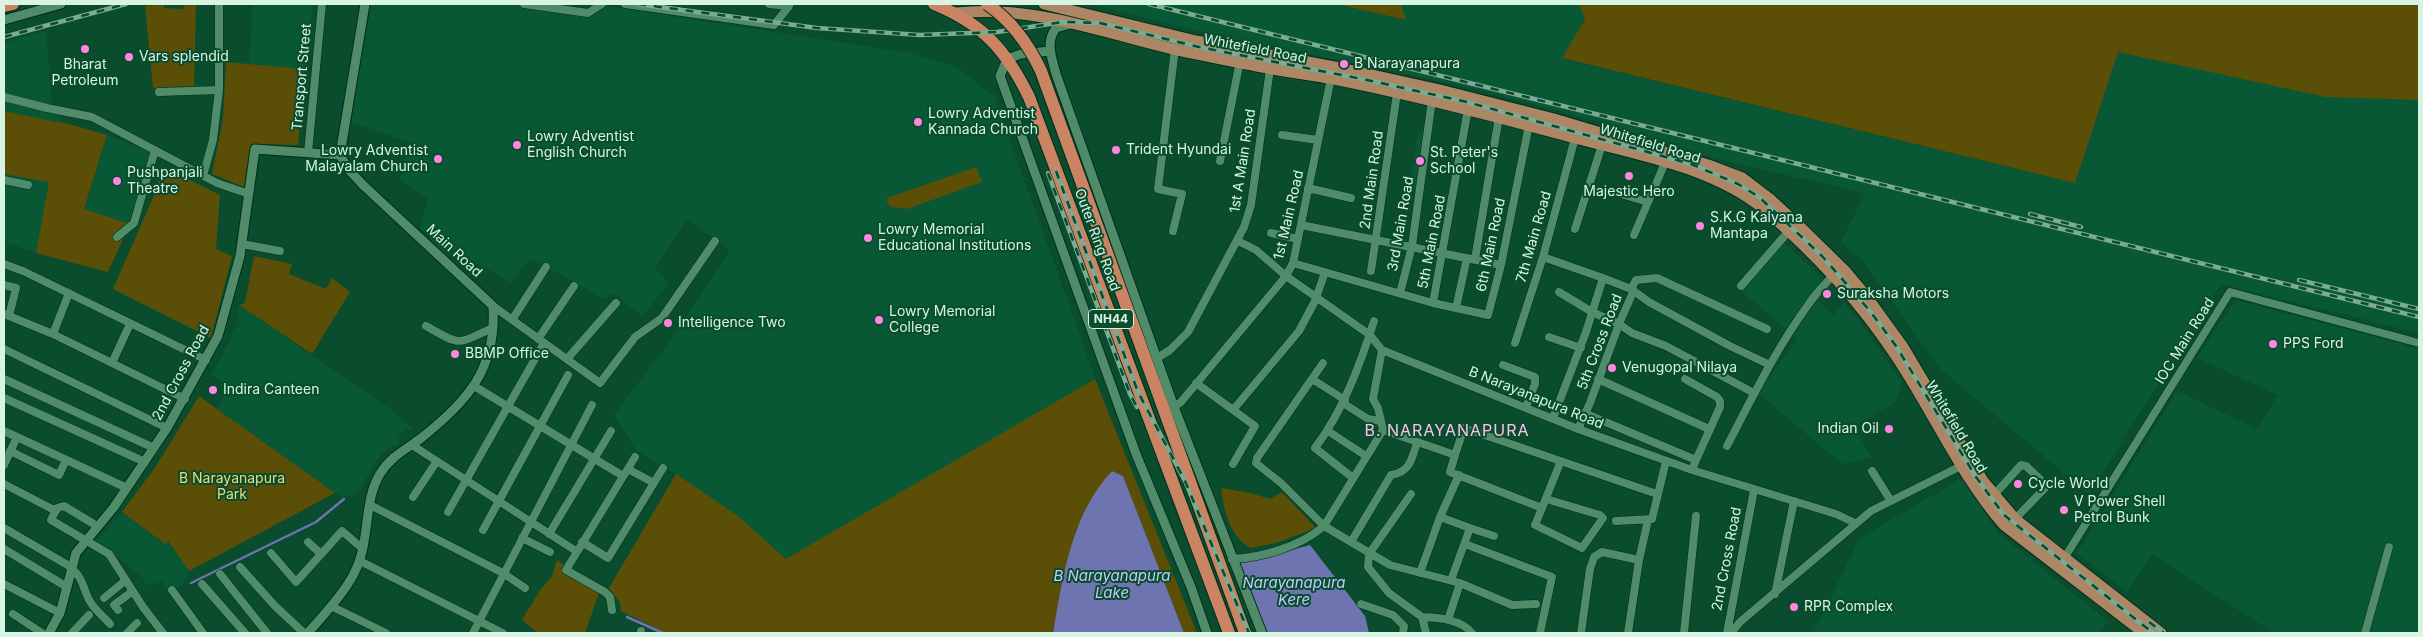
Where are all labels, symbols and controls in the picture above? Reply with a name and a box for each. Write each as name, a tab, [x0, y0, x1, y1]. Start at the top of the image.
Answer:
street label: Transport Street	[289, 23, 315, 131]
street label: Whitefield Road	[1202, 31, 1308, 67]
marker: Bharat Petroleum	[79, 43, 91, 55]
place label: Vars splendid	[139, 49, 229, 65]
marker: Vars splendid	[123, 51, 135, 63]
place label: B Narayanapura	[1354, 56, 1460, 72]
place label: Bharat Petroleum	[51, 57, 119, 90]
marker: B Narayanapura	[1338, 58, 1350, 70]
place label: Lowry Adventist Kannada Church	[928, 106, 1038, 138]
street label: 1st A Main Road	[1226, 108, 1260, 214]
marker: Lowry Adventist Kannada Church	[912, 116, 924, 128]
street label: Whitefield Road	[1598, 121, 1702, 167]
place label: Lowry Adventist English Church	[527, 129, 634, 162]
street label: 2nd Main Road	[1357, 130, 1387, 230]
marker: Lowry Adventist English Church	[511, 139, 523, 151]
place label: Trident Hyundai	[1126, 142, 1231, 158]
place label: Lowry Adventist Malayalam Church	[305, 143, 428, 176]
marker: Trident Hyundai	[1110, 144, 1122, 156]
place label: St. Peter's School	[1430, 145, 1498, 178]
marker: Lowry Adventist Malayalam Church	[432, 153, 444, 165]
marker: St. Peter's School	[1414, 155, 1426, 167]
place label: Pushpanjali Theatre	[127, 165, 203, 198]
street label: 1st Main Road	[1271, 169, 1307, 261]
marker: Majestic Hero	[1623, 170, 1635, 182]
marker: Pushpanjali Theatre	[111, 175, 123, 187]
street label: 3rd Main Road	[1384, 175, 1418, 273]
place label: Majestic Hero	[1583, 184, 1675, 200]
street label: Outer Ring Road	[1071, 186, 1123, 294]
street label: 7th Main Road	[1513, 189, 1555, 285]
street label: 5th Main Road	[1415, 194, 1449, 290]
street label: 6th Main Road	[1473, 197, 1509, 293]
place label: S.K.G Kalyana Mantapa	[1710, 210, 1803, 242]
marker: S.K.G Kalyana Mantapa	[1694, 220, 1706, 232]
street label: Main Road	[423, 221, 485, 281]
place label: Lowry Memorial Educational Institutions	[878, 222, 1031, 254]
marker: Lowry Memorial Educational Institutions	[862, 232, 874, 244]
place label: Suraksha Motors	[1837, 286, 1949, 302]
marker: Suraksha Motors	[1821, 288, 1833, 300]
street label: 5th Cross Road	[1574, 292, 1626, 392]
street label: IOC Main Road	[2152, 295, 2218, 387]
place label: Lowry Memorial College	[889, 304, 995, 336]
road number: NH44	[1088, 310, 1134, 328]
marker: Lowry Memorial College	[873, 314, 885, 326]
place label: Intelligence Two	[678, 315, 786, 331]
marker: Intelligence Two	[662, 317, 674, 329]
street label: 2nd Cross Road	[149, 322, 213, 424]
place label: PPS Ford	[2283, 336, 2344, 352]
marker: PPS Ford	[2267, 338, 2279, 350]
place label: BBMP Office	[465, 346, 549, 362]
marker: BBMP Office	[449, 348, 461, 360]
place label: Venugopal Nilaya	[1622, 360, 1737, 376]
marker: Venugopal Nilaya	[1606, 362, 1618, 374]
street label: B Narayanapura Road	[1466, 363, 1606, 433]
street label: Whitefield Road	[1922, 378, 1990, 476]
place label: Indira Canteen	[223, 382, 319, 398]
marker: Indira Canteen	[207, 384, 219, 396]
district label: B. NARAYANAPURA	[1363, 421, 1531, 441]
place label: Indian Oil	[1817, 421, 1879, 437]
marker: Indian Oil	[1883, 423, 1895, 435]
park label: B Narayanapura Park	[179, 471, 285, 504]
place label: Cycle World	[2028, 476, 2108, 492]
marker: Cycle World	[2012, 478, 2024, 490]
place label: V Power Shell Petrol Bunk	[2074, 494, 2165, 526]
marker: V Power Shell Petrol Bunk	[2058, 504, 2070, 516]
street label: 2nd Cross Road	[1709, 506, 1745, 612]
water label: B Narayanapura Lake	[1053, 567, 1171, 602]
water label: Narayanapura Kere	[1242, 574, 1346, 609]
place label: RPR Complex	[1804, 599, 1893, 615]
marker: RPR Complex	[1788, 601, 1800, 613]

